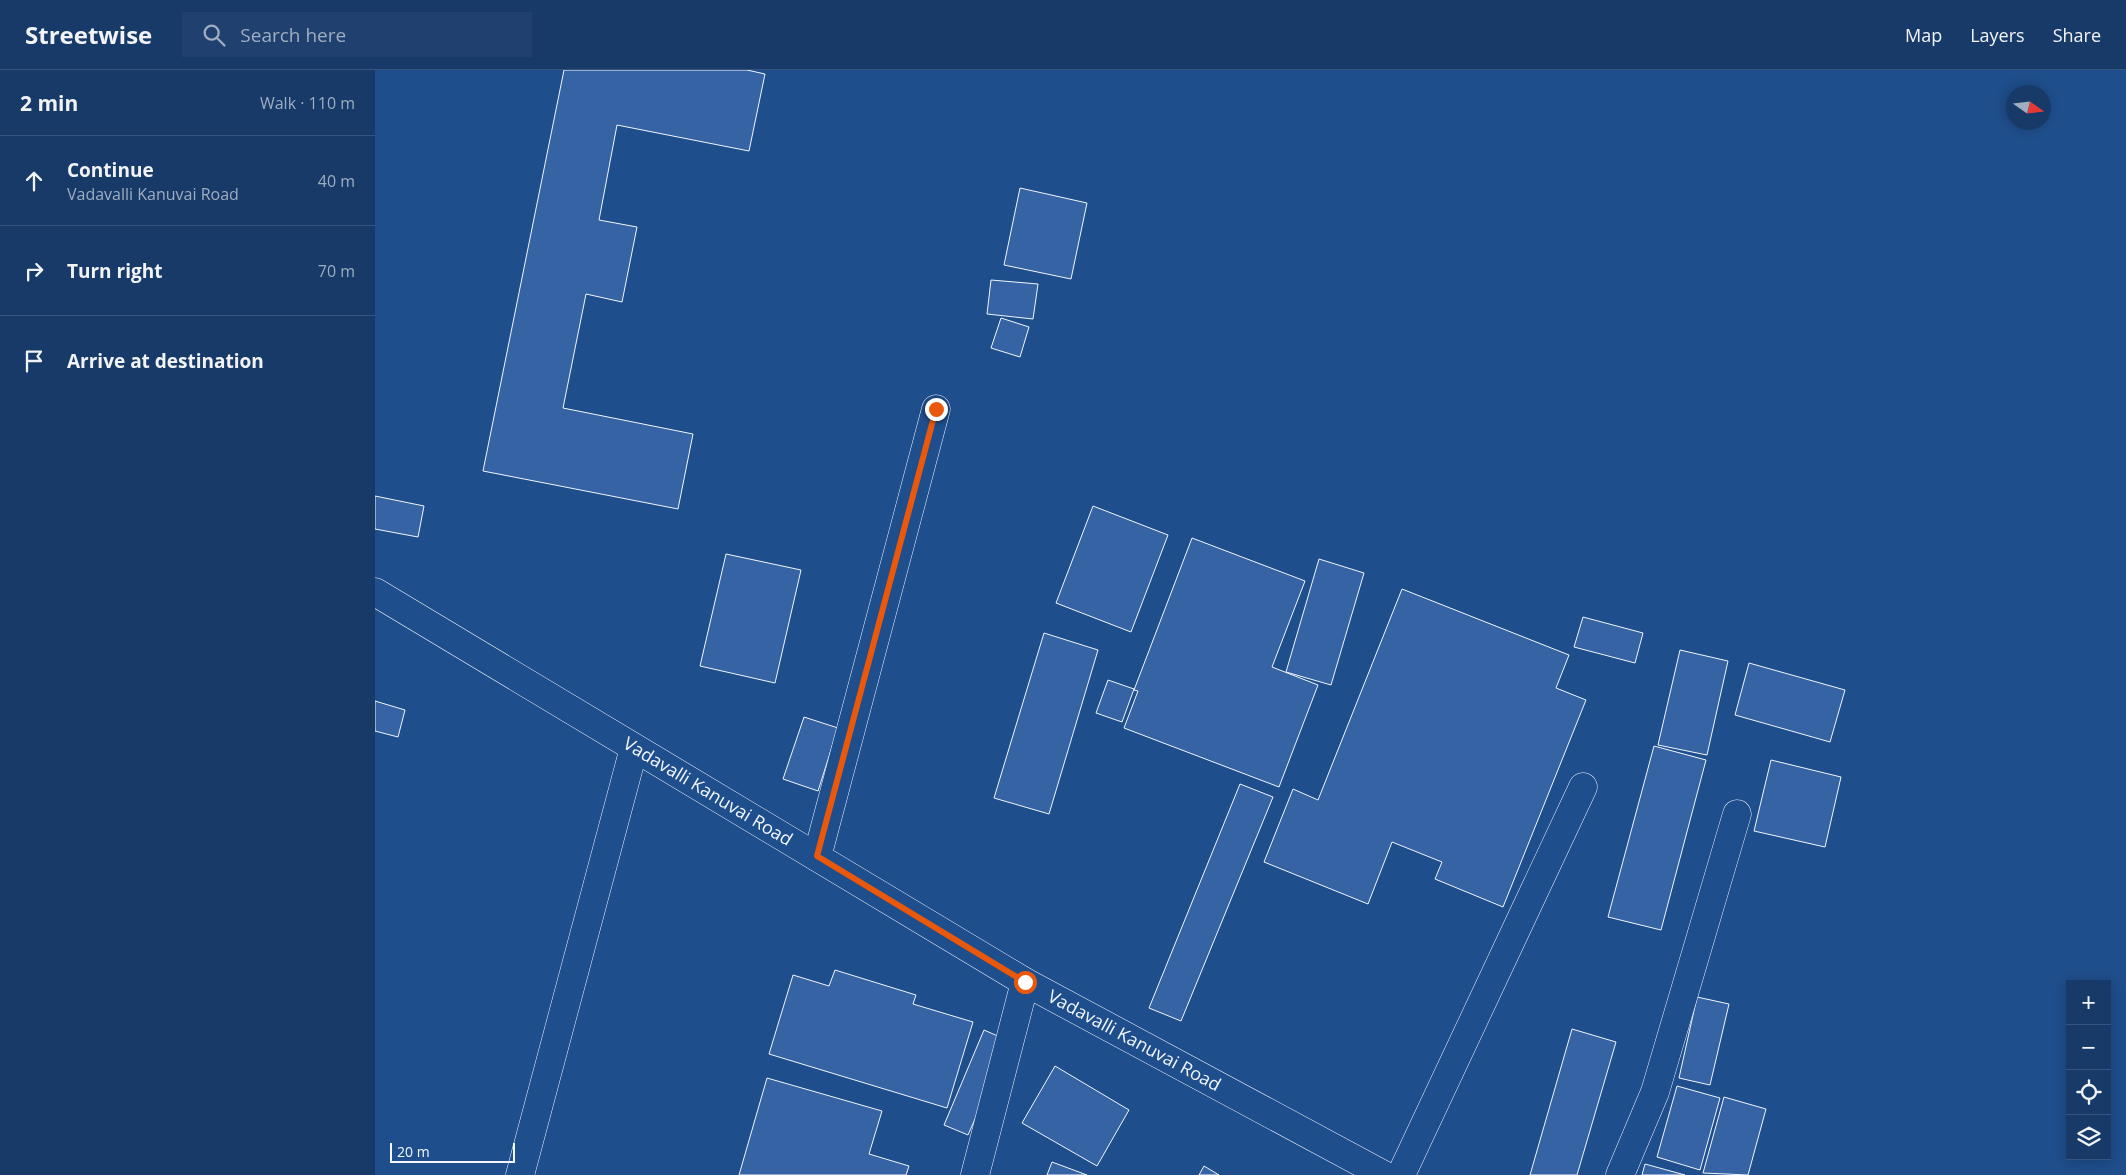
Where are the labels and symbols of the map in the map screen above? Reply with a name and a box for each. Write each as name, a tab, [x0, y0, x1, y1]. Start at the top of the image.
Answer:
north arrow	[2006, 85, 2051, 130]
route end	[925, 398, 948, 421]
street label: Vadavalli Kanuvai Road	[619, 731, 797, 851]
route start	[1014, 971, 1037, 994]
street label: Vadavalli Kanuvai Road	[1044, 983, 1226, 1096]
scale bar	[390, 1140, 515, 1163]

